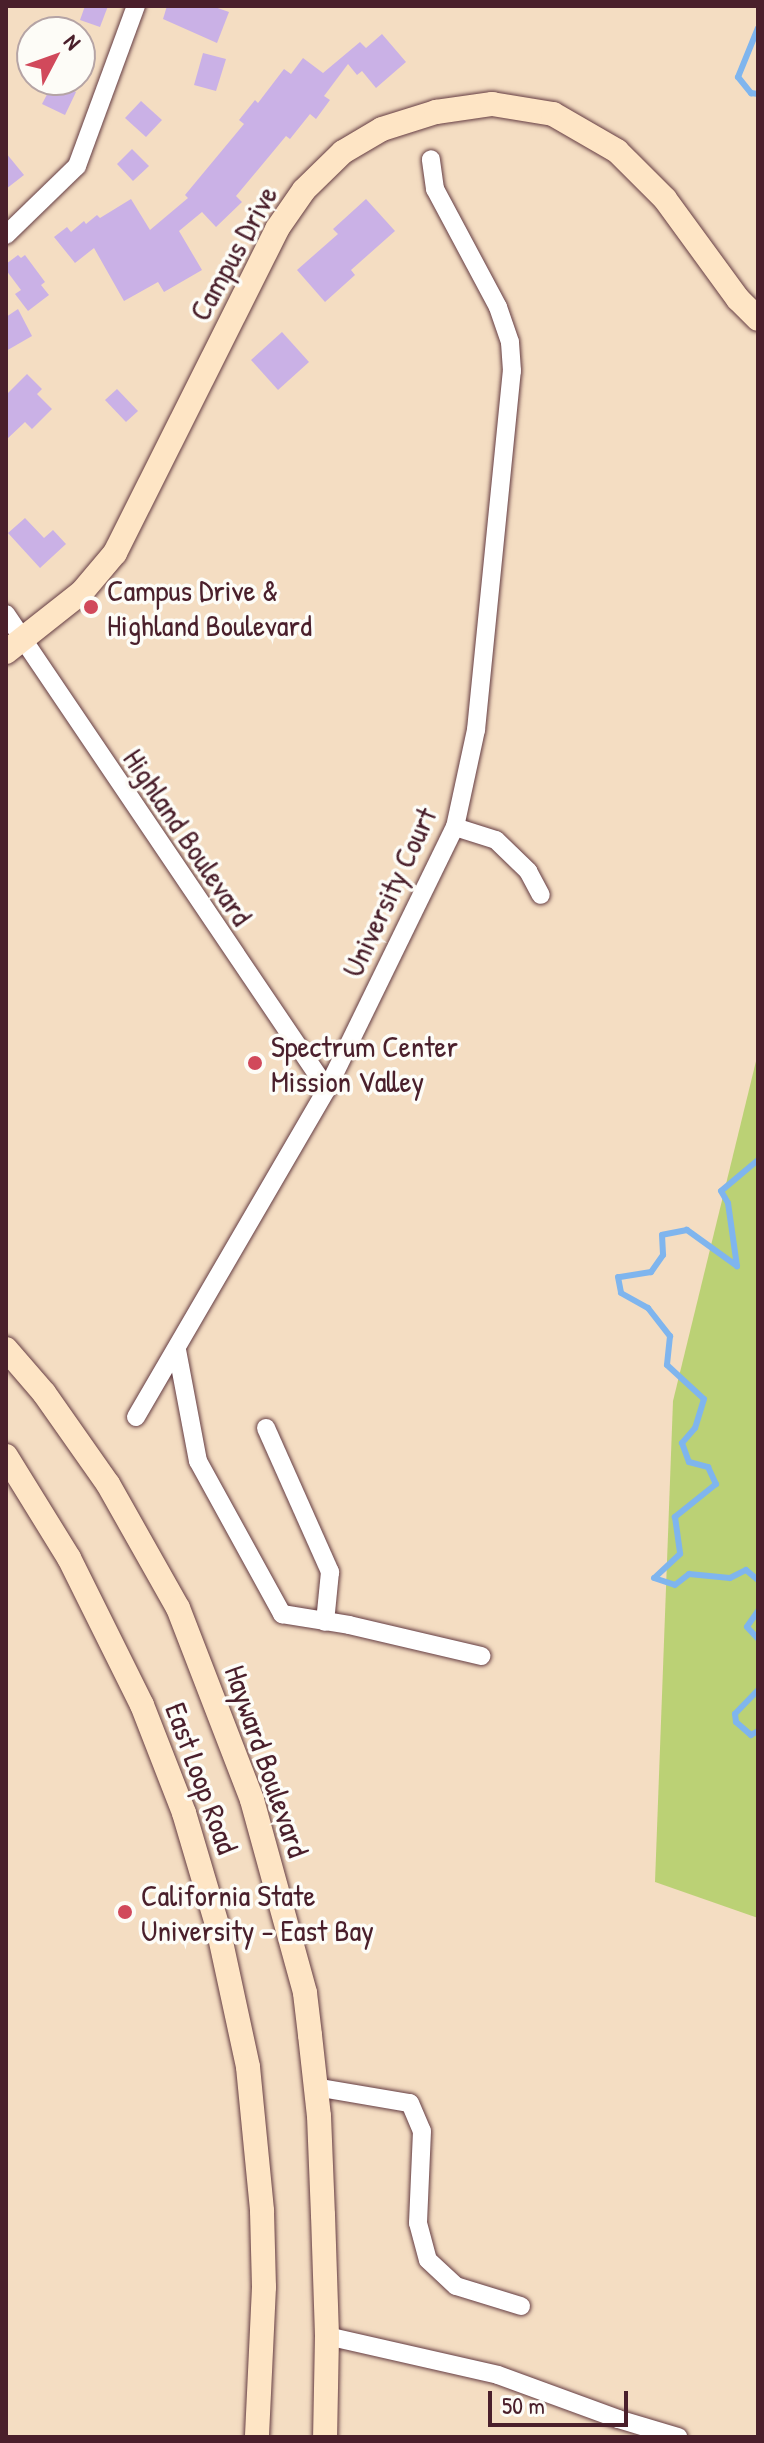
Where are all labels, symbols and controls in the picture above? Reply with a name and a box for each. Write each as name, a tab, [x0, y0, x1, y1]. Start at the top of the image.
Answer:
north arrow	[16, 16, 96, 96]
text: N	[57, 27, 88, 56]
street label: Campus Drive	[181, 179, 285, 327]
place label: Campus Drive & Highland Boulevard	[107, 572, 312, 642]
marker: Campus Drive & Highland Boulevard	[82, 598, 100, 616]
street label: Highland Boulevard	[116, 742, 260, 932]
street label: University Court	[334, 802, 444, 982]
place label: Spectrum Center Mission Valley	[271, 1028, 458, 1098]
marker: Spectrum Center Mission Valley	[246, 1054, 264, 1072]
street label: Hayward Boulevard	[217, 1660, 317, 1862]
street label: East Loop Road	[158, 1698, 246, 1858]
place label: California State University - East Bay	[141, 1877, 374, 1948]
marker: California State University - East Bay	[116, 1903, 134, 1921]
scale bar	[492, 2375, 632, 2425]
text: 50 m	[502, 2389, 545, 2421]

